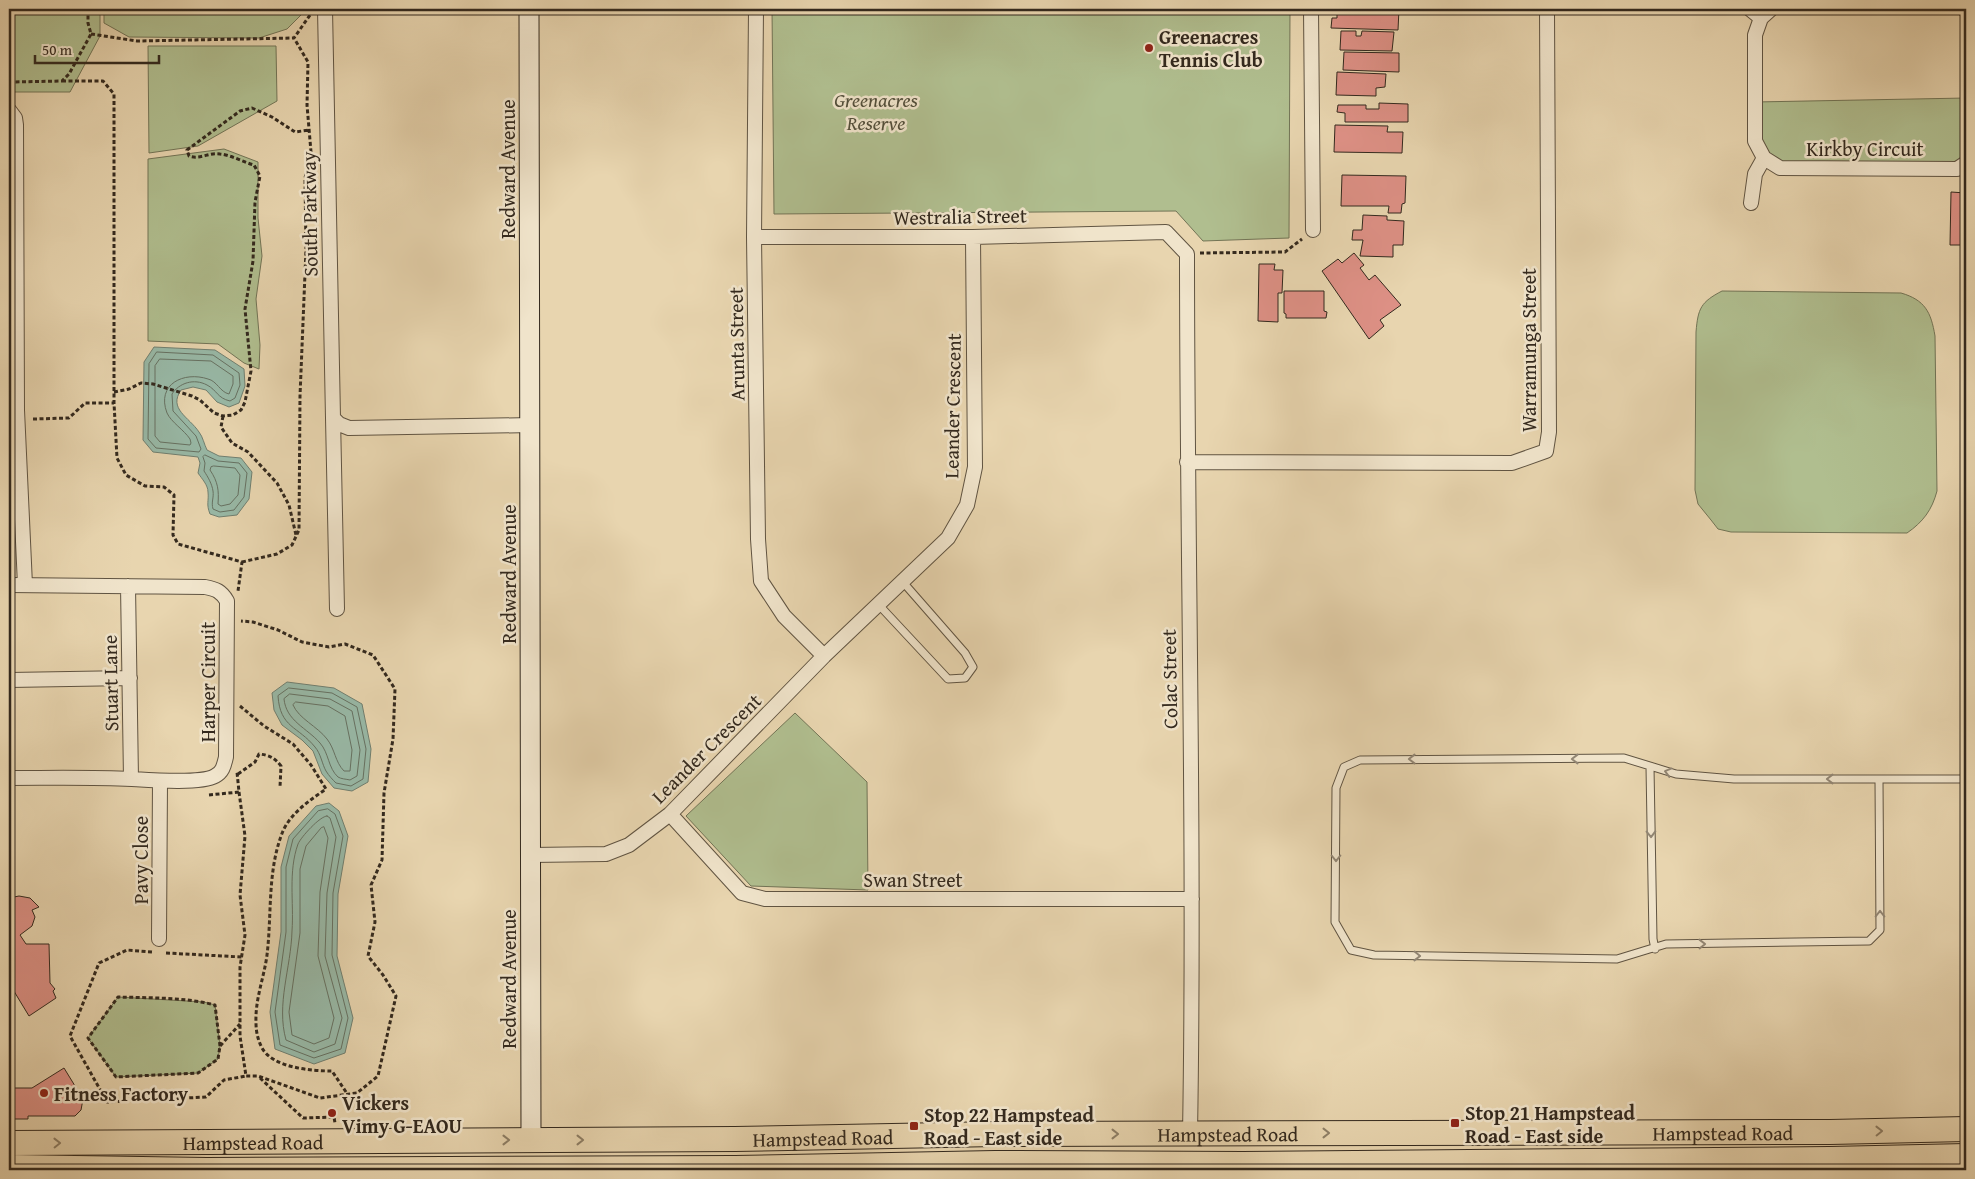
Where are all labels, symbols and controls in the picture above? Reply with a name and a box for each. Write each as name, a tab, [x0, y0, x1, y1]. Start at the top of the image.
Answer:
place label: Greenacres Tennis Club	[1159, 22, 1263, 74]
scale bar	[35, 32, 159, 64]
text: 50 m	[42, 39, 73, 60]
marker: Greenacres Tennis Club	[1143, 42, 1155, 54]
park label: Greenacres Reserve	[834, 85, 918, 137]
street label: Redward Avenue	[493, 99, 522, 239]
street label: Kirkby Circuit	[1806, 134, 1924, 163]
street label: South Parkway	[293, 151, 325, 277]
street label: Westralia Street	[893, 200, 1027, 232]
street label: Warramunga Street	[1514, 268, 1543, 432]
street label: Arunta Street	[721, 287, 751, 401]
street label: Leander Crescent	[936, 333, 968, 479]
street label: Redward Avenue	[494, 504, 523, 644]
street label: Harper Circuit	[193, 622, 222, 742]
street label: Colac Street	[1154, 629, 1184, 729]
street label: Stuart Lane	[95, 634, 125, 732]
street label: Leander Crescent	[644, 686, 768, 810]
one-way arrow	[1408, 754, 1416, 765]
one-way arrow	[1571, 754, 1578, 764]
one-way arrow	[1663, 767, 1672, 778]
one-way arrow	[1826, 774, 1834, 784]
street label: Pavy Close	[126, 816, 155, 904]
one-way arrow	[1646, 830, 1656, 838]
one-way arrow	[1331, 855, 1341, 863]
street label: Swan Street	[863, 865, 963, 894]
street label: Redward Avenue	[494, 909, 523, 1049]
one-way arrow	[1875, 910, 1885, 918]
one-way arrow	[1699, 939, 1707, 949]
one-way arrow	[1414, 951, 1422, 961]
place label: Fitness Factory	[54, 1079, 189, 1108]
marker: Fitness Factory	[38, 1087, 50, 1099]
place label: Vickers Vimy G-EAOU	[342, 1088, 462, 1140]
place label: Stop 21 Hampstead Road - East side	[1465, 1098, 1635, 1150]
place label: Stop 22 Hampstead Road - East side	[924, 1100, 1094, 1152]
marker: Vickers Vimy G-EAOU	[326, 1107, 338, 1119]
marker: Stop 21 Hampstead Road - East side	[1449, 1117, 1461, 1129]
street label: Hampstead Road	[1653, 1118, 1794, 1147]
street label: Hampstead Road	[1158, 1119, 1299, 1148]
marker: Stop 22 Hampstead Road - East side	[908, 1120, 920, 1132]
street label: Hampstead Road	[752, 1121, 894, 1153]
one-way arrow	[1876, 1126, 1883, 1136]
street label: Hampstead Road	[183, 1127, 324, 1157]
one-way arrow	[1323, 1128, 1331, 1138]
one-way arrow	[1112, 1129, 1119, 1139]
one-way arrow	[503, 1135, 511, 1145]
one-way arrow	[576, 1135, 584, 1145]
one-way arrow	[54, 1138, 62, 1148]

